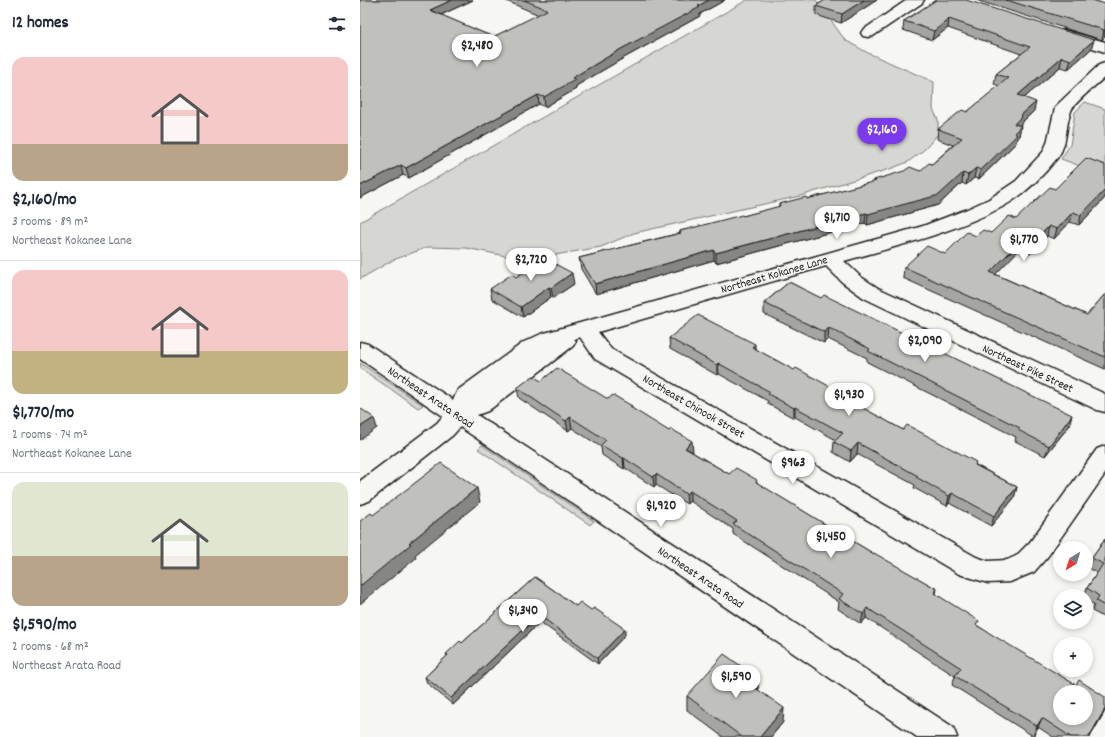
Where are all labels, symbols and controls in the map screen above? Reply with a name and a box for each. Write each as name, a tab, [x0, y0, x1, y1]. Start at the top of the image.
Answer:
text: 12 homes	[12, 12, 69, 36]
icon: filters	[326, 13, 348, 35]
pin: $2,480	[444, 34, 510, 68]
text: $2,480	[461, 37, 493, 56]
icon: home	[144, 83, 216, 155]
pin: $2,160	[849, 118, 915, 152]
text: $2,160	[866, 121, 898, 140]
text: $2,160/mo	[12, 189, 77, 213]
pin: $1,710	[804, 206, 870, 240]
text: $1,710	[824, 209, 850, 228]
text: 3 rooms · 89 m²	[12, 213, 88, 232]
pin: $1,770	[991, 228, 1057, 262]
text: $1,770	[1010, 231, 1038, 250]
text: Northeast Kokanee Lane	[12, 232, 132, 251]
pin: $2,720	[498, 248, 564, 282]
text: $2,720	[515, 251, 547, 270]
street label: Northeast Kokanee Lane	[719, 252, 830, 299]
icon: home	[144, 296, 216, 368]
pin: $2,090	[892, 329, 958, 363]
text: $2,090	[908, 332, 942, 351]
street label: Northeast Pike Street	[979, 341, 1076, 398]
street label: Northeast Arata Road	[384, 363, 477, 433]
street label: Northeast Chinook Street	[639, 371, 748, 444]
pin: $1,930	[816, 383, 882, 417]
text: $1,930	[834, 386, 864, 405]
text: $1,770/mo	[12, 402, 74, 426]
text: 2 rooms · 74 m²	[12, 426, 87, 445]
text: Northeast Kokanee Lane	[12, 445, 132, 464]
pin: $963	[769, 451, 817, 485]
text: $963	[781, 454, 805, 473]
pin: $1,920	[628, 494, 694, 528]
text: $1,920	[646, 497, 676, 516]
icon: home	[144, 508, 216, 580]
pin: $1,450	[798, 525, 864, 559]
text: $1,450	[816, 528, 846, 547]
north arrow	[1053, 541, 1093, 581]
map controls	[1053, 541, 1093, 725]
street label: Northeast Arata Road	[654, 543, 747, 613]
button: layers	[1053, 589, 1093, 629]
pin: $1,340	[490, 599, 556, 633]
text: $1,340	[508, 602, 538, 621]
text: $1,590/mo	[12, 614, 77, 638]
button: +	[1053, 637, 1093, 677]
text: 2 rooms · 68 m²	[12, 638, 89, 657]
text: Northeast Arata Road	[12, 657, 121, 676]
pin: $1,590	[703, 665, 769, 699]
text: $1,590	[721, 668, 751, 687]
button: −	[1053, 685, 1093, 725]

